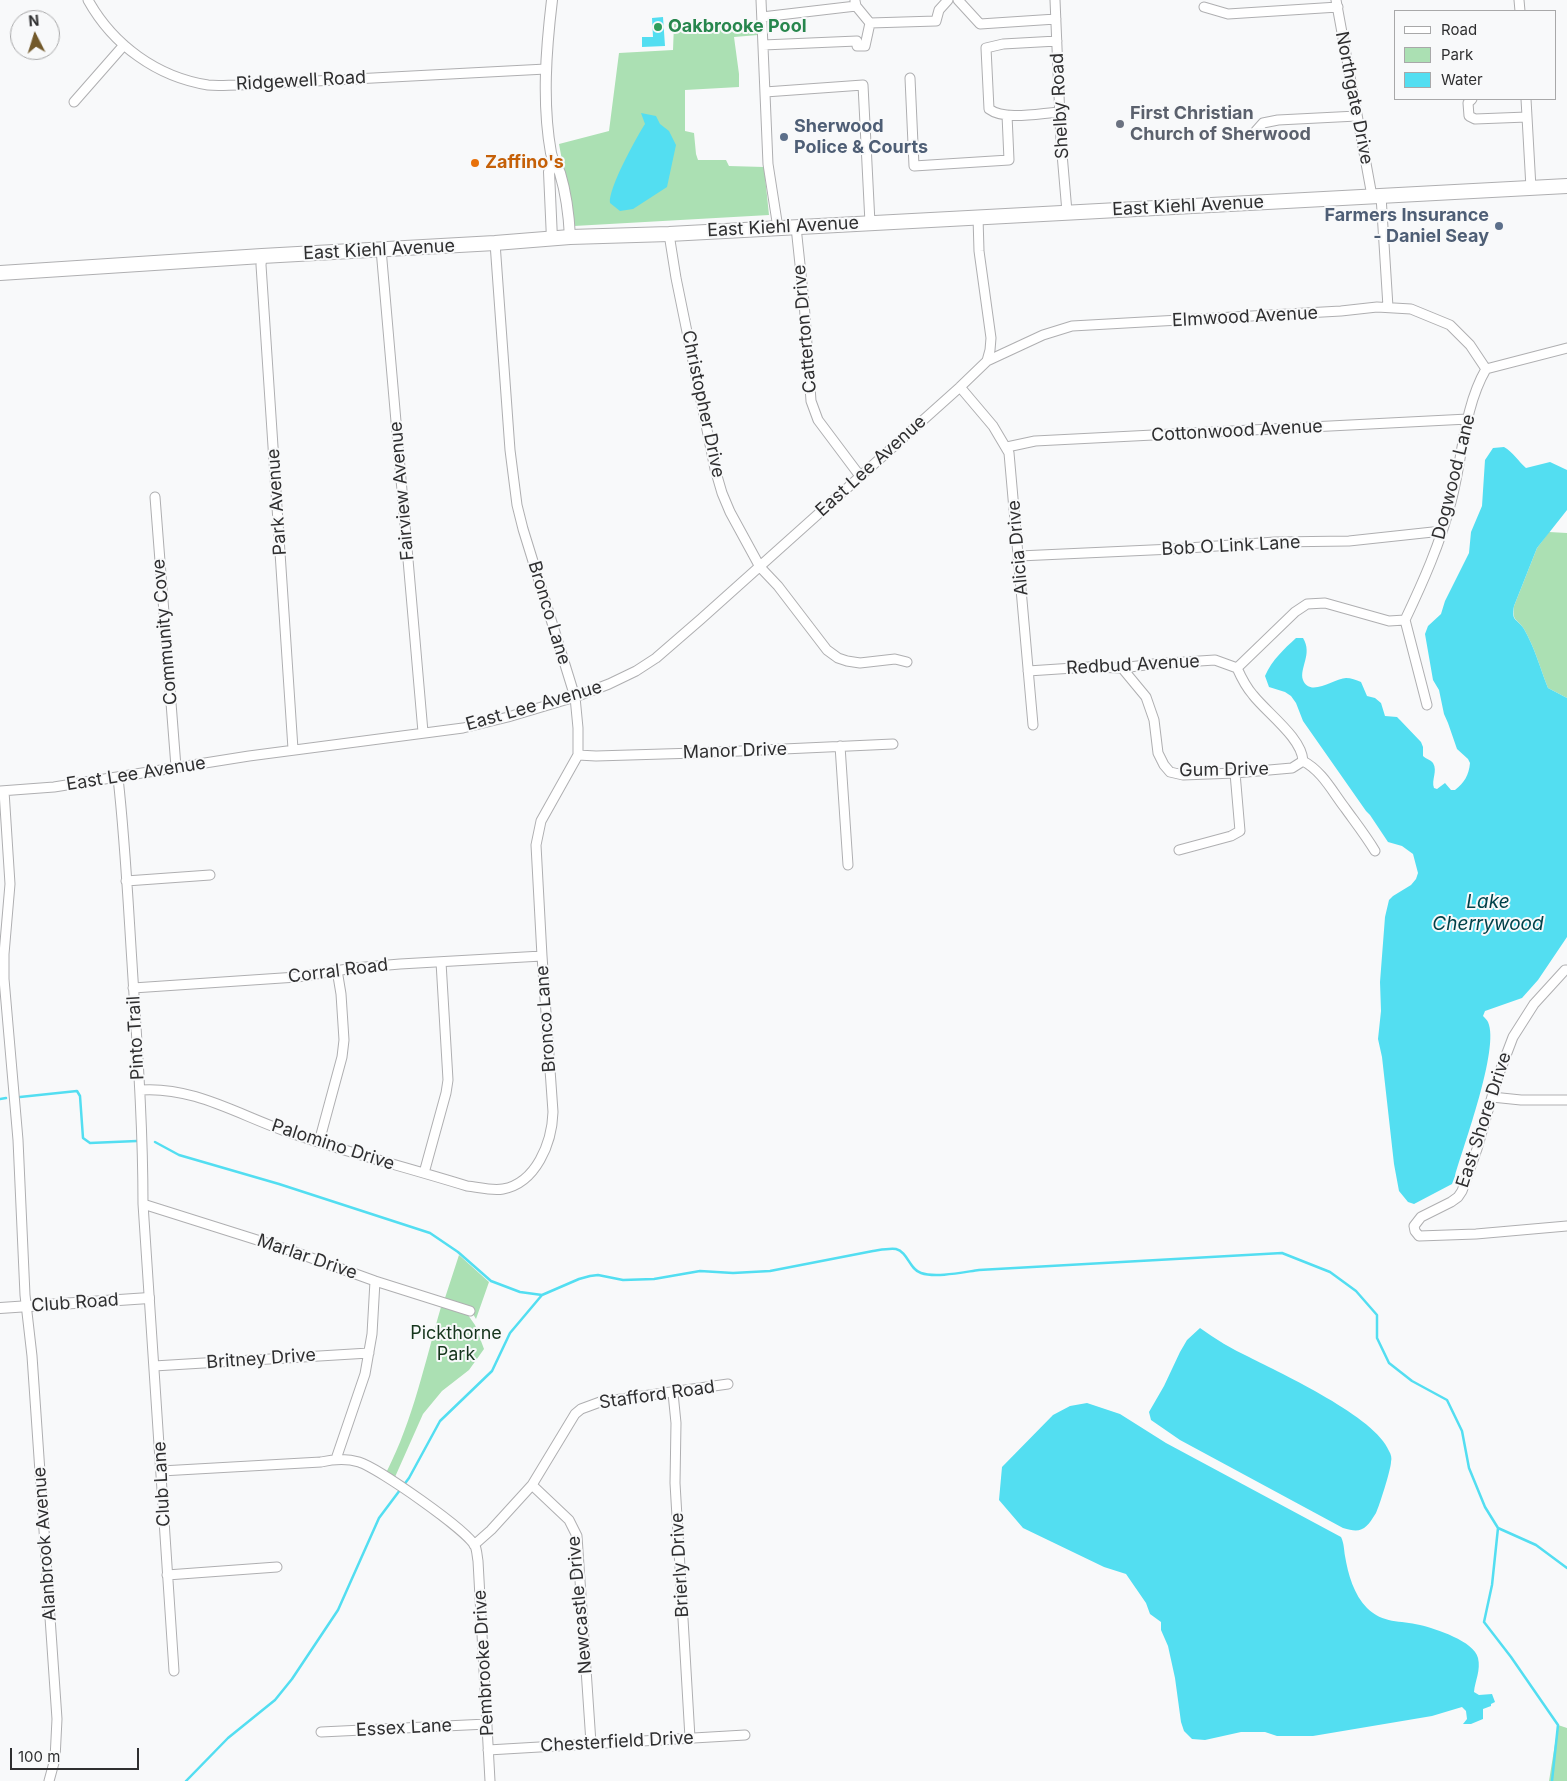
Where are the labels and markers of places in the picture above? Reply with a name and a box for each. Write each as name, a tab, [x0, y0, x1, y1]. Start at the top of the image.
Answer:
place label: Oakbrooke Pool	[668, 16, 807, 38]
marker: Oakbrooke Pool	[652, 21, 664, 33]
place label: First Christian Church of Sherwood	[1130, 103, 1311, 146]
place label: Sherwood Police & Courts	[794, 116, 928, 158]
marker: First Christian Church of Sherwood	[1114, 118, 1126, 130]
marker: Sherwood Police & Courts	[778, 131, 790, 143]
place label: Zaffino's	[485, 152, 564, 174]
marker: Zaffino's	[469, 157, 481, 169]
place label: Farmers Insurance - Daniel Seay	[1324, 205, 1489, 248]
marker: Farmers Insurance - Daniel Seay	[1493, 220, 1505, 232]

